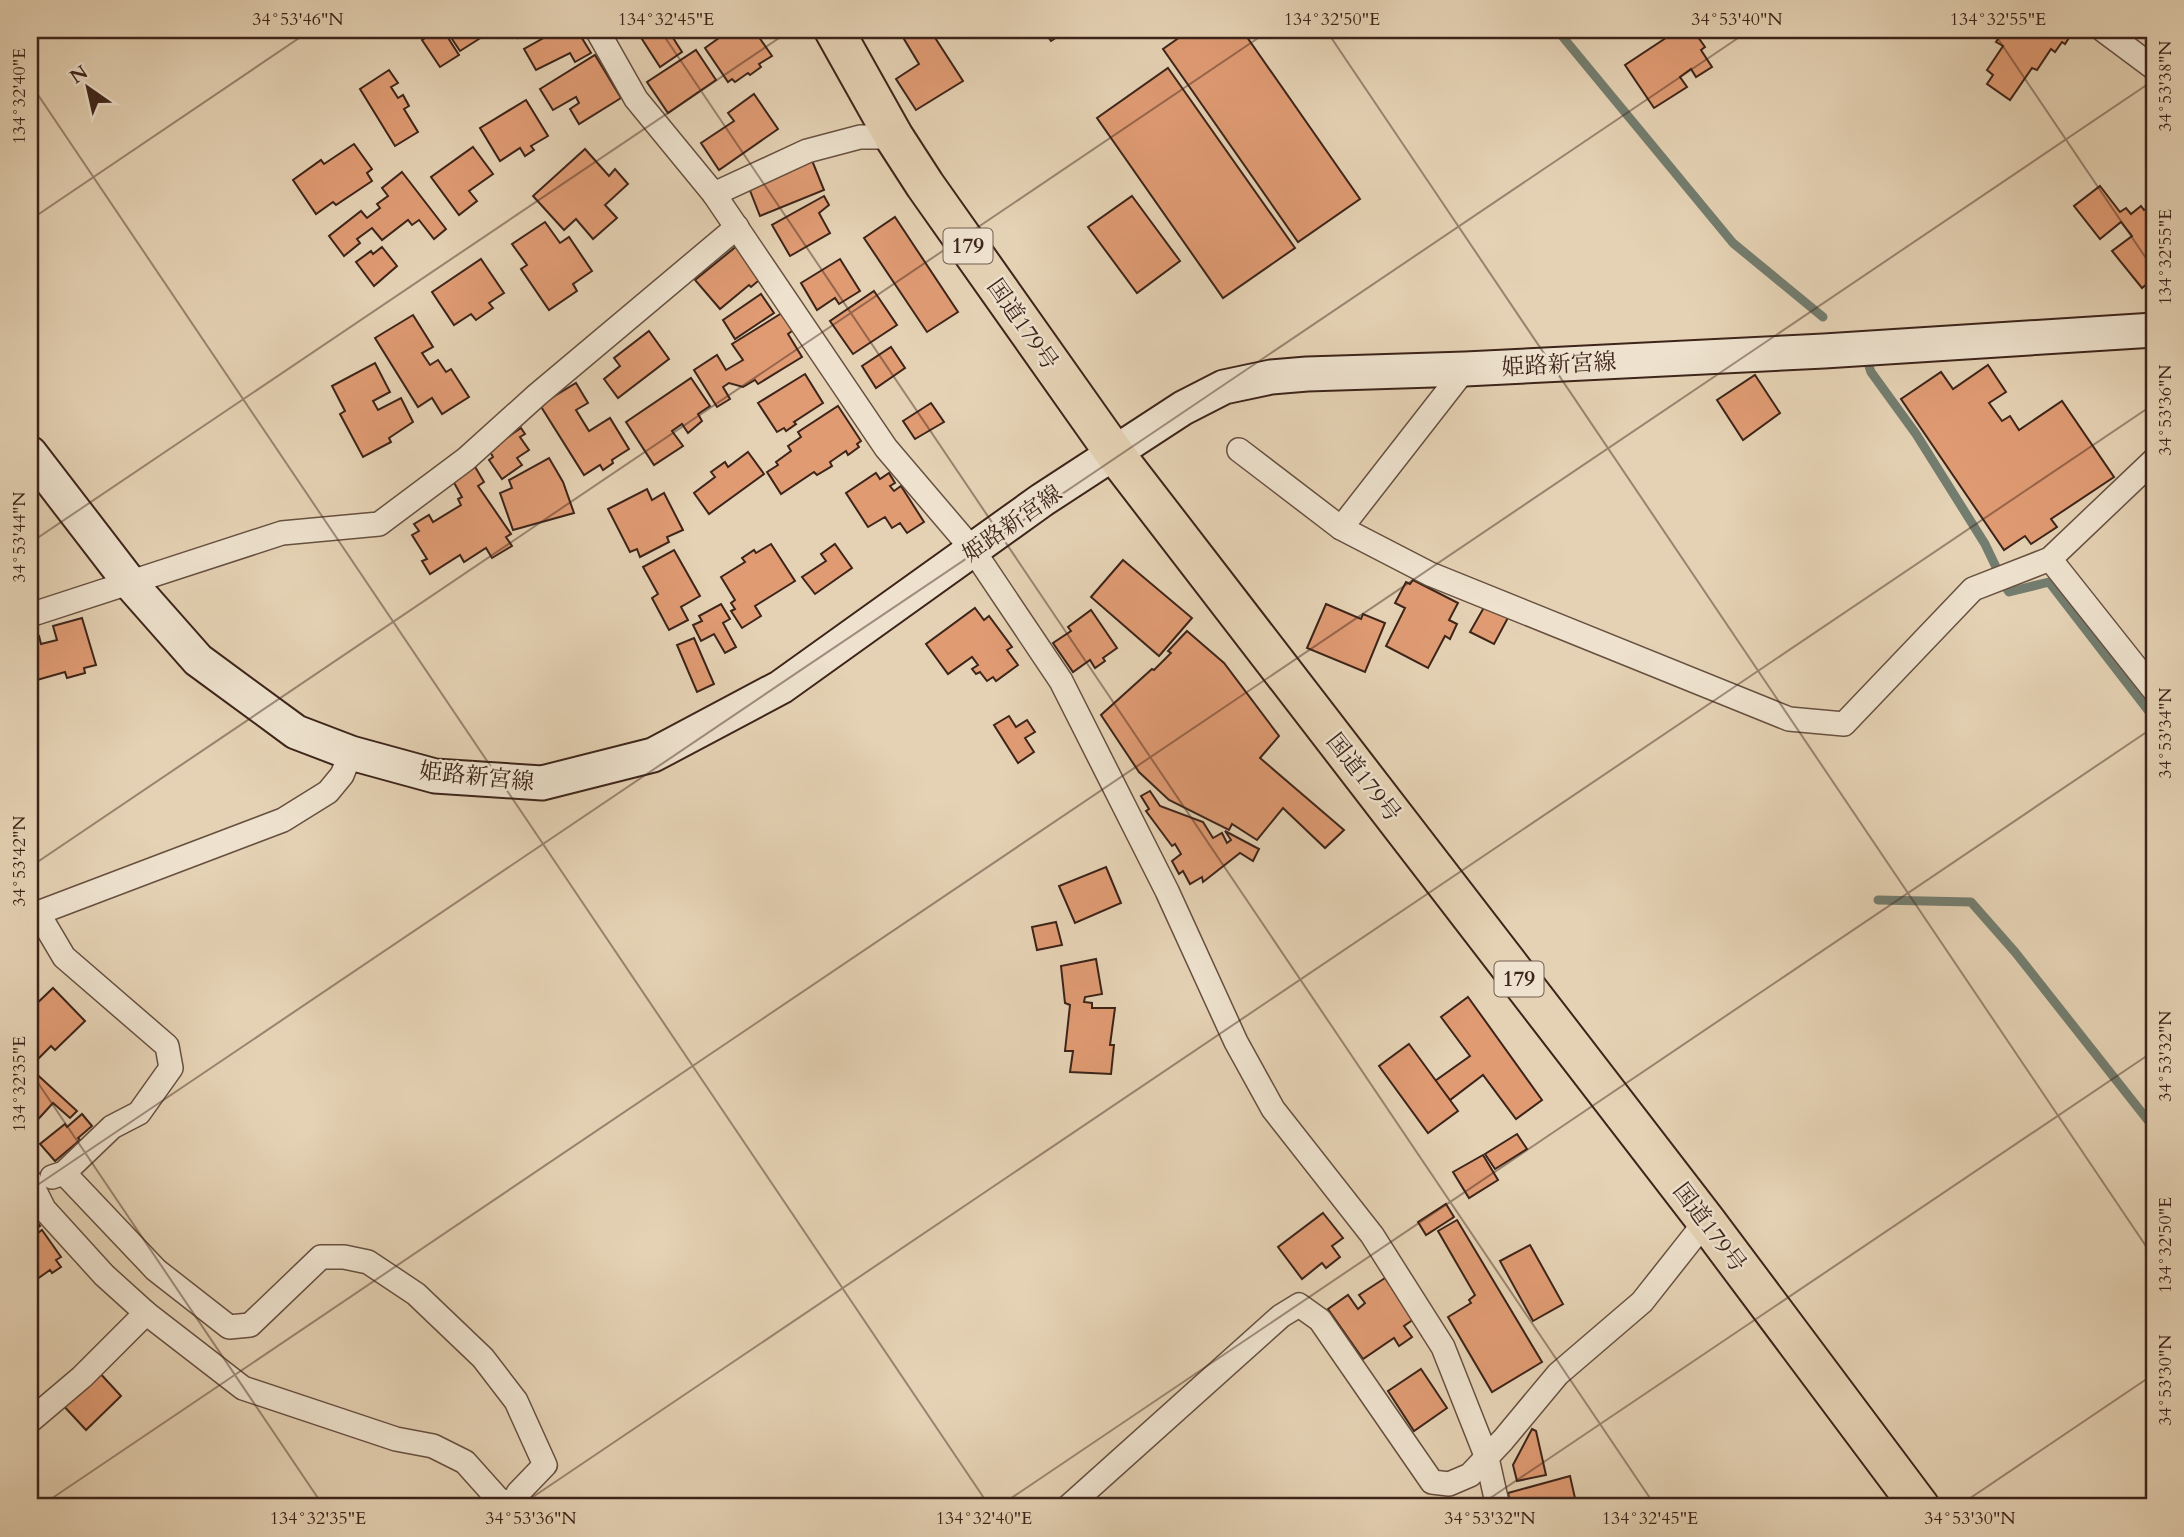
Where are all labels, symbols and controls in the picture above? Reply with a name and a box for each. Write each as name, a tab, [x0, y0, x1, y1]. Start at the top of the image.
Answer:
text: 34°53'46"N	[252, 7, 344, 32]
text: 134°32'45"E	[618, 7, 714, 32]
text: 134°32'50"E	[1284, 7, 1380, 32]
text: 34°53'40"N	[1691, 7, 1783, 32]
text: 134°32'55"E	[1950, 7, 2046, 32]
text: 34°53'38"N	[2153, 40, 2178, 132]
text: 134°32'40"E	[7, 48, 32, 144]
north arrow	[52, 52, 122, 122]
text: N	[65, 59, 94, 90]
text: 134°32'55"E	[2153, 209, 2178, 305]
road number: 179	[944, 229, 992, 264]
street label: 国道179号	[980, 273, 1065, 376]
street label: 姫路新宮線	[1501, 346, 1617, 383]
text: 34°53'36"N	[2153, 364, 2178, 456]
street label: 姫路新宮線	[956, 478, 1068, 569]
text: 34°53'44"N	[7, 491, 32, 583]
text: 34°53'34"N	[2153, 687, 2178, 779]
street label: 国道179号	[1319, 727, 1408, 828]
street label: 姫路新宮線	[418, 755, 536, 798]
text: 34°53'42"N	[7, 815, 32, 907]
road number: 179	[1494, 962, 1544, 996]
text: 34°53'32"N	[2153, 1010, 2178, 1102]
text: 134°32'35"E	[7, 1036, 32, 1132]
street label: 国道179号	[1666, 1176, 1753, 1278]
text: 134°32'50"E	[2153, 1197, 2178, 1293]
text: 34°53'30"N	[2153, 1334, 2178, 1426]
text: 134°32'35"E	[270, 1506, 366, 1531]
text: 34°53'36"N	[485, 1506, 577, 1531]
text: 134°32'40"E	[936, 1506, 1032, 1531]
text: 34°53'32"N	[1444, 1506, 1536, 1531]
text: 134°32'45"E	[1602, 1506, 1698, 1531]
text: 34°53'30"N	[1924, 1506, 2016, 1531]

